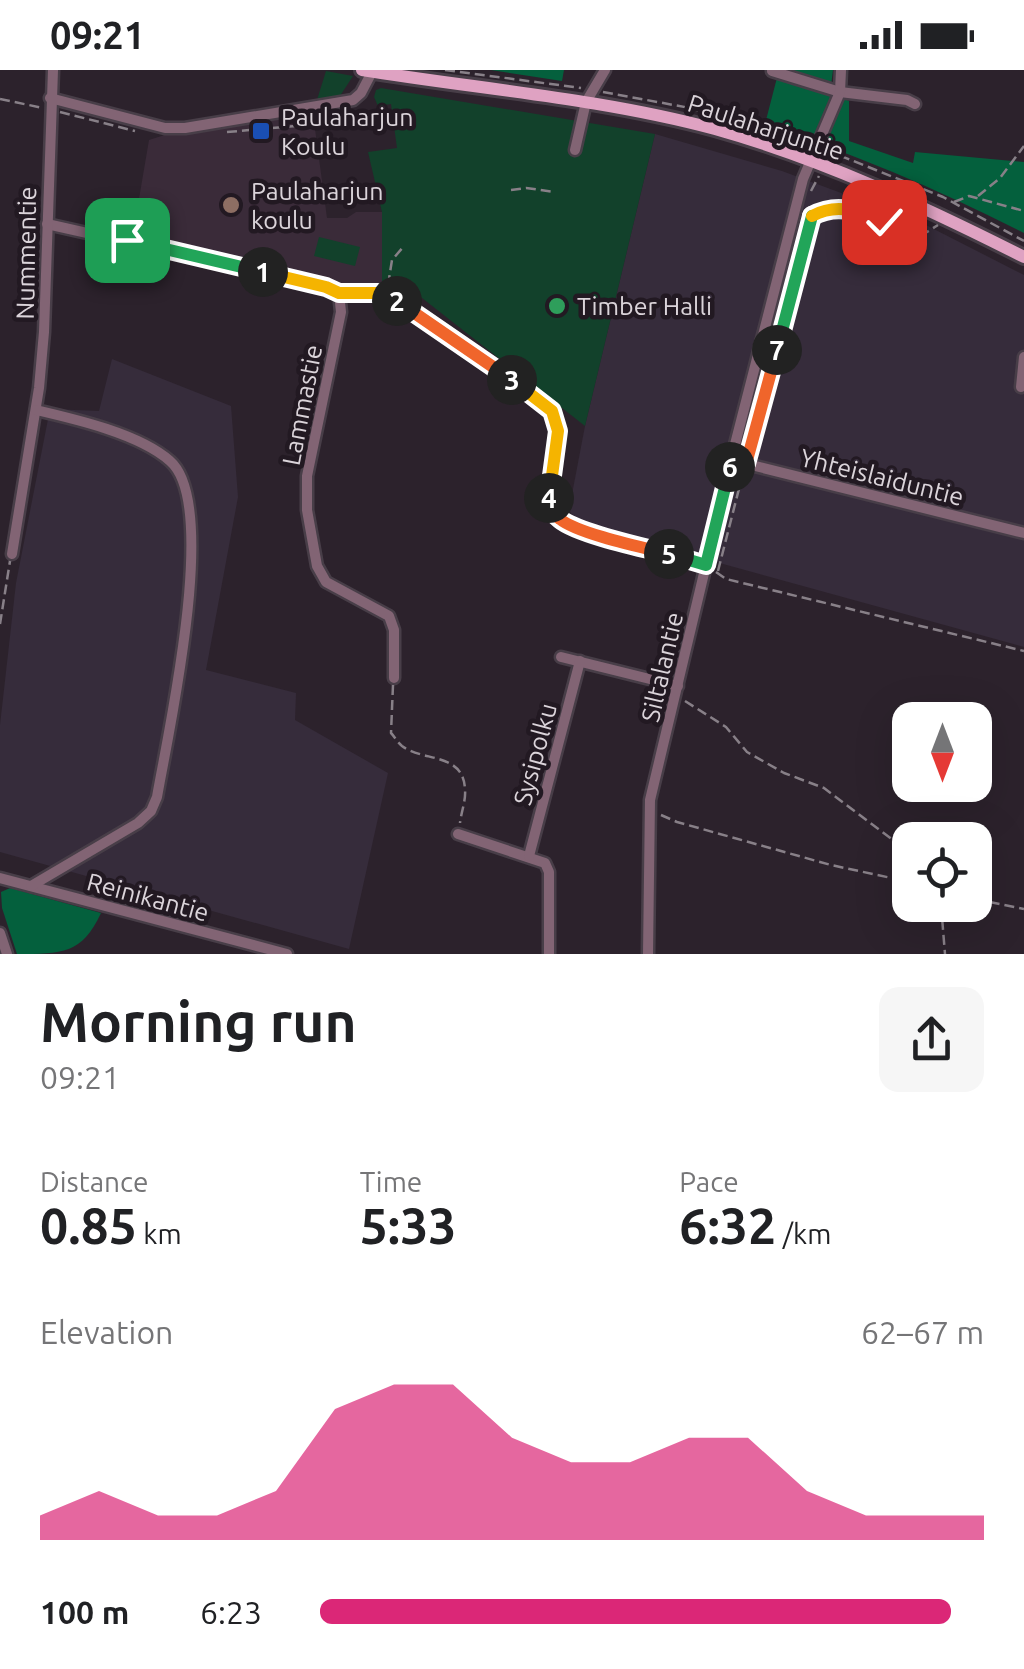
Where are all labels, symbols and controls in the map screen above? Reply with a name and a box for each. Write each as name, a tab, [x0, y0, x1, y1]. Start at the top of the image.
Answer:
text: 09:21	[50, 14, 145, 56]
street label: Paulaharjuntie	[685, 89, 847, 165]
place label: Paulaharjun Koulu	[281, 103, 414, 160]
marker: Paulaharjun Koulu	[250, 120, 272, 142]
place label: Paulaharjun koulu	[251, 177, 384, 234]
pin	[842, 180, 927, 265]
street label: Nummentie	[11, 186, 41, 320]
marker: Paulaharjun koulu	[220, 194, 242, 216]
icon: check	[857, 195, 912, 250]
pin	[85, 198, 170, 283]
icon: arrive	[100, 213, 155, 268]
pin: 1	[238, 247, 288, 297]
text: 1	[255, 256, 271, 287]
pin: 2	[372, 276, 422, 326]
text: 2	[389, 285, 405, 316]
place label: Timber Halli	[577, 292, 712, 320]
marker: Timber Halli	[546, 295, 568, 317]
pin: 7	[752, 325, 802, 375]
text: 7	[769, 334, 785, 365]
street label: Lammastie	[277, 342, 327, 468]
pin: 3	[487, 355, 537, 405]
text: 3	[504, 364, 520, 395]
pin: 6	[705, 442, 755, 492]
street label: Yhteislaiduntie	[797, 443, 967, 511]
text: 6	[722, 451, 738, 482]
pin: 4	[524, 473, 574, 523]
text: 4	[541, 482, 557, 513]
pin: 5	[644, 529, 694, 579]
text: 5	[661, 538, 677, 569]
street label: Siltalantie	[636, 609, 688, 725]
street label: Sysipolku	[508, 700, 562, 808]
north arrow	[892, 702, 992, 802]
map controls	[892, 702, 992, 922]
button: locate	[892, 822, 992, 922]
street label: Reinikantie	[84, 867, 212, 927]
button: share	[879, 987, 984, 1092]
text: Morning run	[40, 991, 357, 1052]
text: 09:21	[40, 1059, 120, 1095]
text: Distance	[40, 1166, 148, 1197]
text: Time	[360, 1166, 422, 1197]
text: Pace	[679, 1166, 739, 1197]
text: 0.85	[40, 1197, 137, 1253]
text: 5:33	[360, 1197, 457, 1253]
text: 6:32	[679, 1197, 776, 1253]
text: km	[137, 1218, 182, 1249]
text: /km	[776, 1218, 831, 1249]
text: Elevation	[40, 1314, 173, 1350]
text: 62–67 m	[861, 1314, 984, 1350]
text: 100 m	[40, 1594, 129, 1630]
text: 6:23	[200, 1594, 262, 1630]

